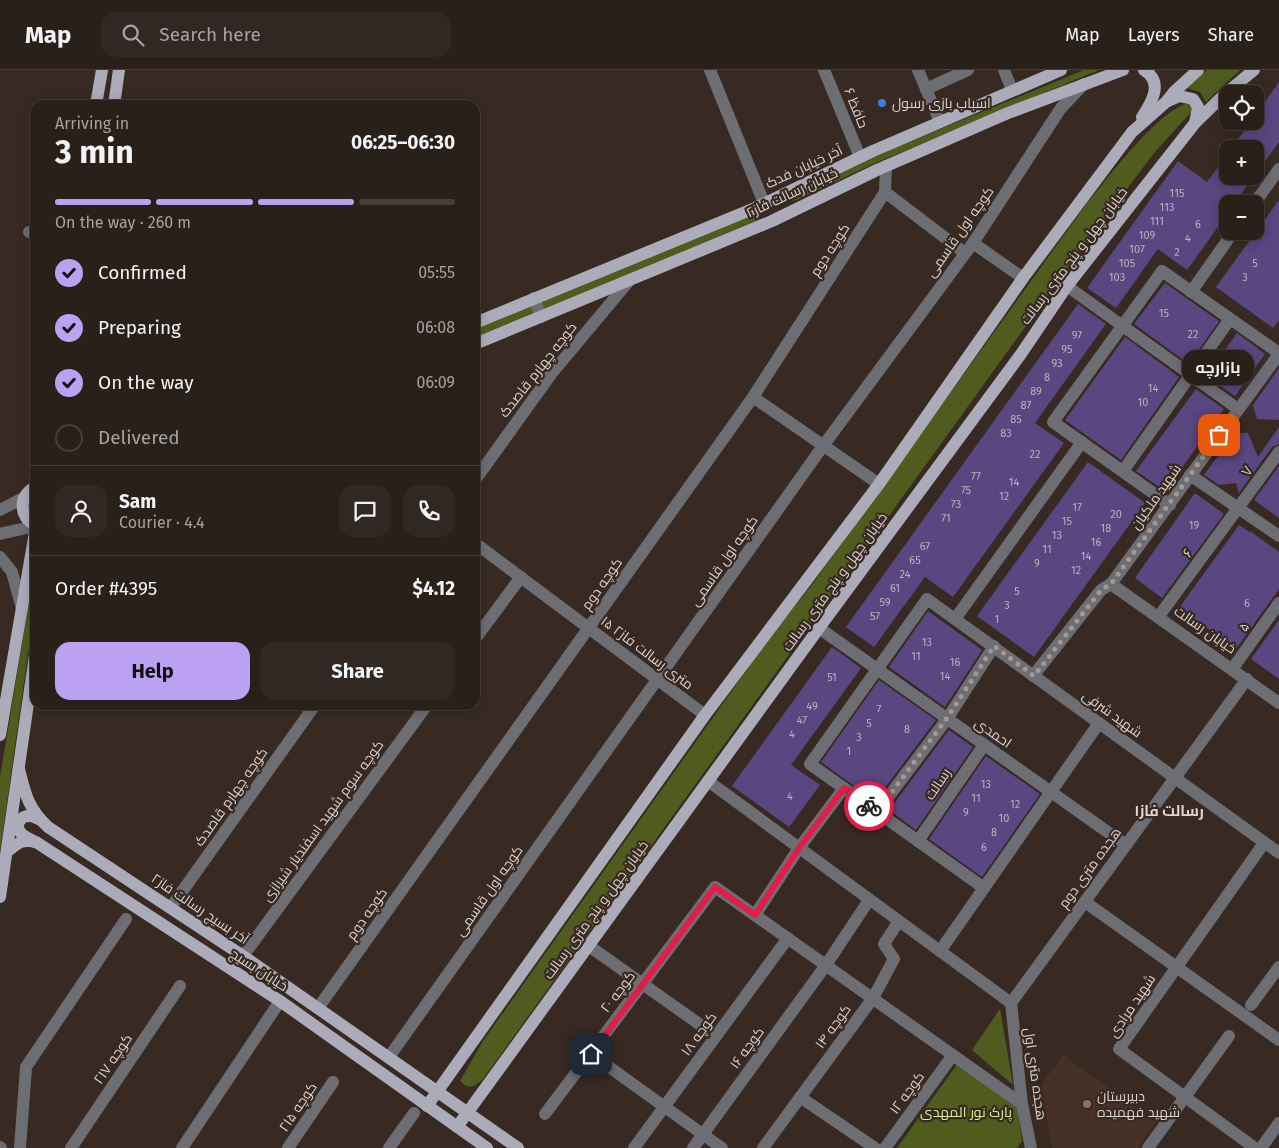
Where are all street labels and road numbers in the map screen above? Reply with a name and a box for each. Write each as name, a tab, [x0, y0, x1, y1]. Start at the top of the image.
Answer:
street label: حافظ ۶	[840, 85, 872, 131]
street label: آخر خیابان فدک	[763, 142, 846, 192]
street label: خیابان رسالت فاز۲	[744, 164, 840, 222]
street label: کوچه اول قاسمی	[922, 183, 998, 281]
street label: خیابان چهل و پنج متری رسالت	[1017, 184, 1132, 329]
street label: کوچه دوم	[807, 220, 854, 280]
street label: کوچه چهارم قاصدک	[496, 319, 581, 422]
street label: شهید ملکیان	[1127, 461, 1185, 533]
street label: ۷	[1238, 462, 1257, 479]
street label: خیابان چهل و پنج متری رسالت	[779, 509, 892, 655]
street label: کوچه اول قاسمی	[686, 512, 762, 610]
street label: ۶	[1179, 545, 1197, 561]
street label: کوچه دوم	[578, 555, 627, 614]
street label: خیابان رسالت	[1171, 603, 1239, 657]
street label: ۱۵ متری رسالت فاز۲	[597, 613, 697, 693]
street label: ۵	[1235, 619, 1253, 635]
street label: شهید شرفی	[1079, 687, 1145, 741]
street label: احمدی	[971, 714, 1015, 752]
street label: کوچه سوم شهید اسفندیار شیرازی	[259, 737, 388, 906]
street label: کوچه چهارم قاصدک	[191, 744, 272, 850]
street label: رسالت	[921, 765, 955, 803]
street label: هجده متری دوم	[1055, 824, 1126, 912]
street label: خیابان چهل و پنج متری رسالت	[540, 837, 653, 983]
street label: کوچه اول قاسمی	[451, 842, 527, 940]
street label: آخر بسیج رسالت فاز۲	[148, 870, 252, 948]
street label: کوچه دوم	[343, 885, 392, 944]
street label: خیابان بسیج	[227, 945, 291, 995]
street label: ۲۰ کوچه	[597, 968, 640, 1017]
street label: شهید مرادی	[1105, 971, 1159, 1041]
street label: ‍‍ ۱۴ کوچه	[809, 1001, 855, 1055]
street label: ۱۸ کوچه	[678, 1009, 721, 1060]
street label: ۱۶ کوچه	[726, 1024, 769, 1073]
street label: هجده متری اول	[1020, 1027, 1050, 1121]
street label: کوچه ۲۱۷	[90, 1031, 137, 1088]
street label: ۱۲ کوچه	[886, 1069, 929, 1118]
street label: کوچه ۲۱۵	[275, 1079, 321, 1135]

